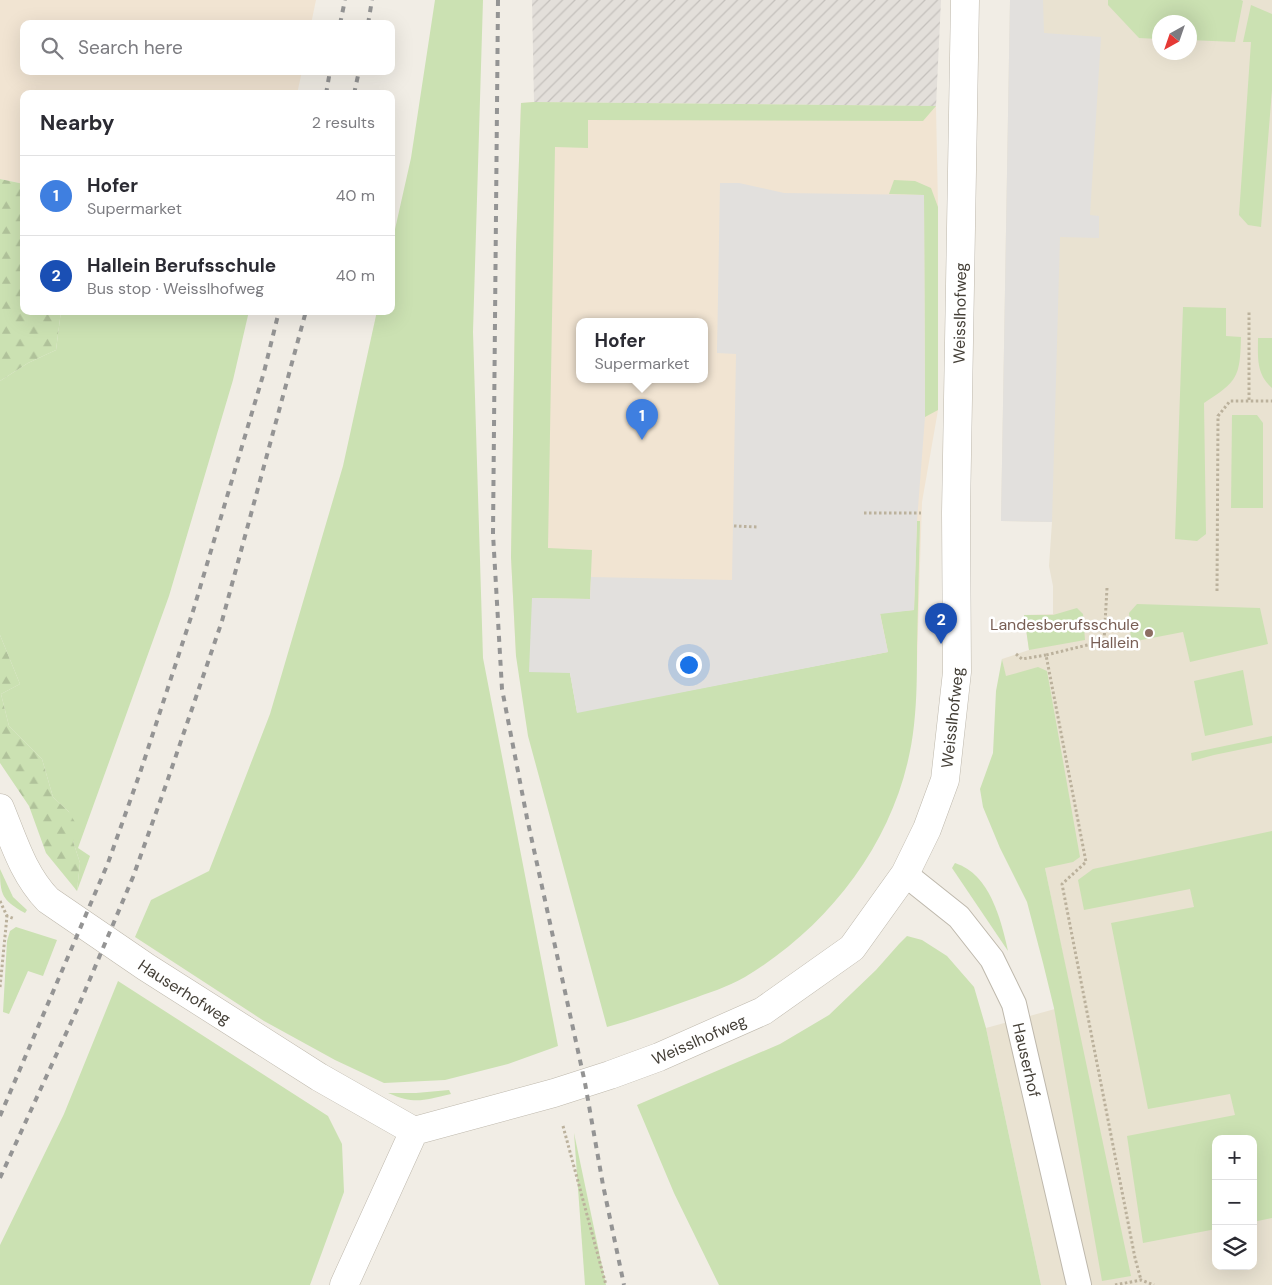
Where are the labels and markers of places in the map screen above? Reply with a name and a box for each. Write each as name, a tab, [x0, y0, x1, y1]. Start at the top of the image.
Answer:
pin: 1	[626, 399, 658, 440]
pin: 2	[925, 603, 957, 644]
place label: Landesberufsschule Hallein	[990, 614, 1139, 653]
marker: Landesberufsschule Hallein	[1143, 627, 1155, 639]

